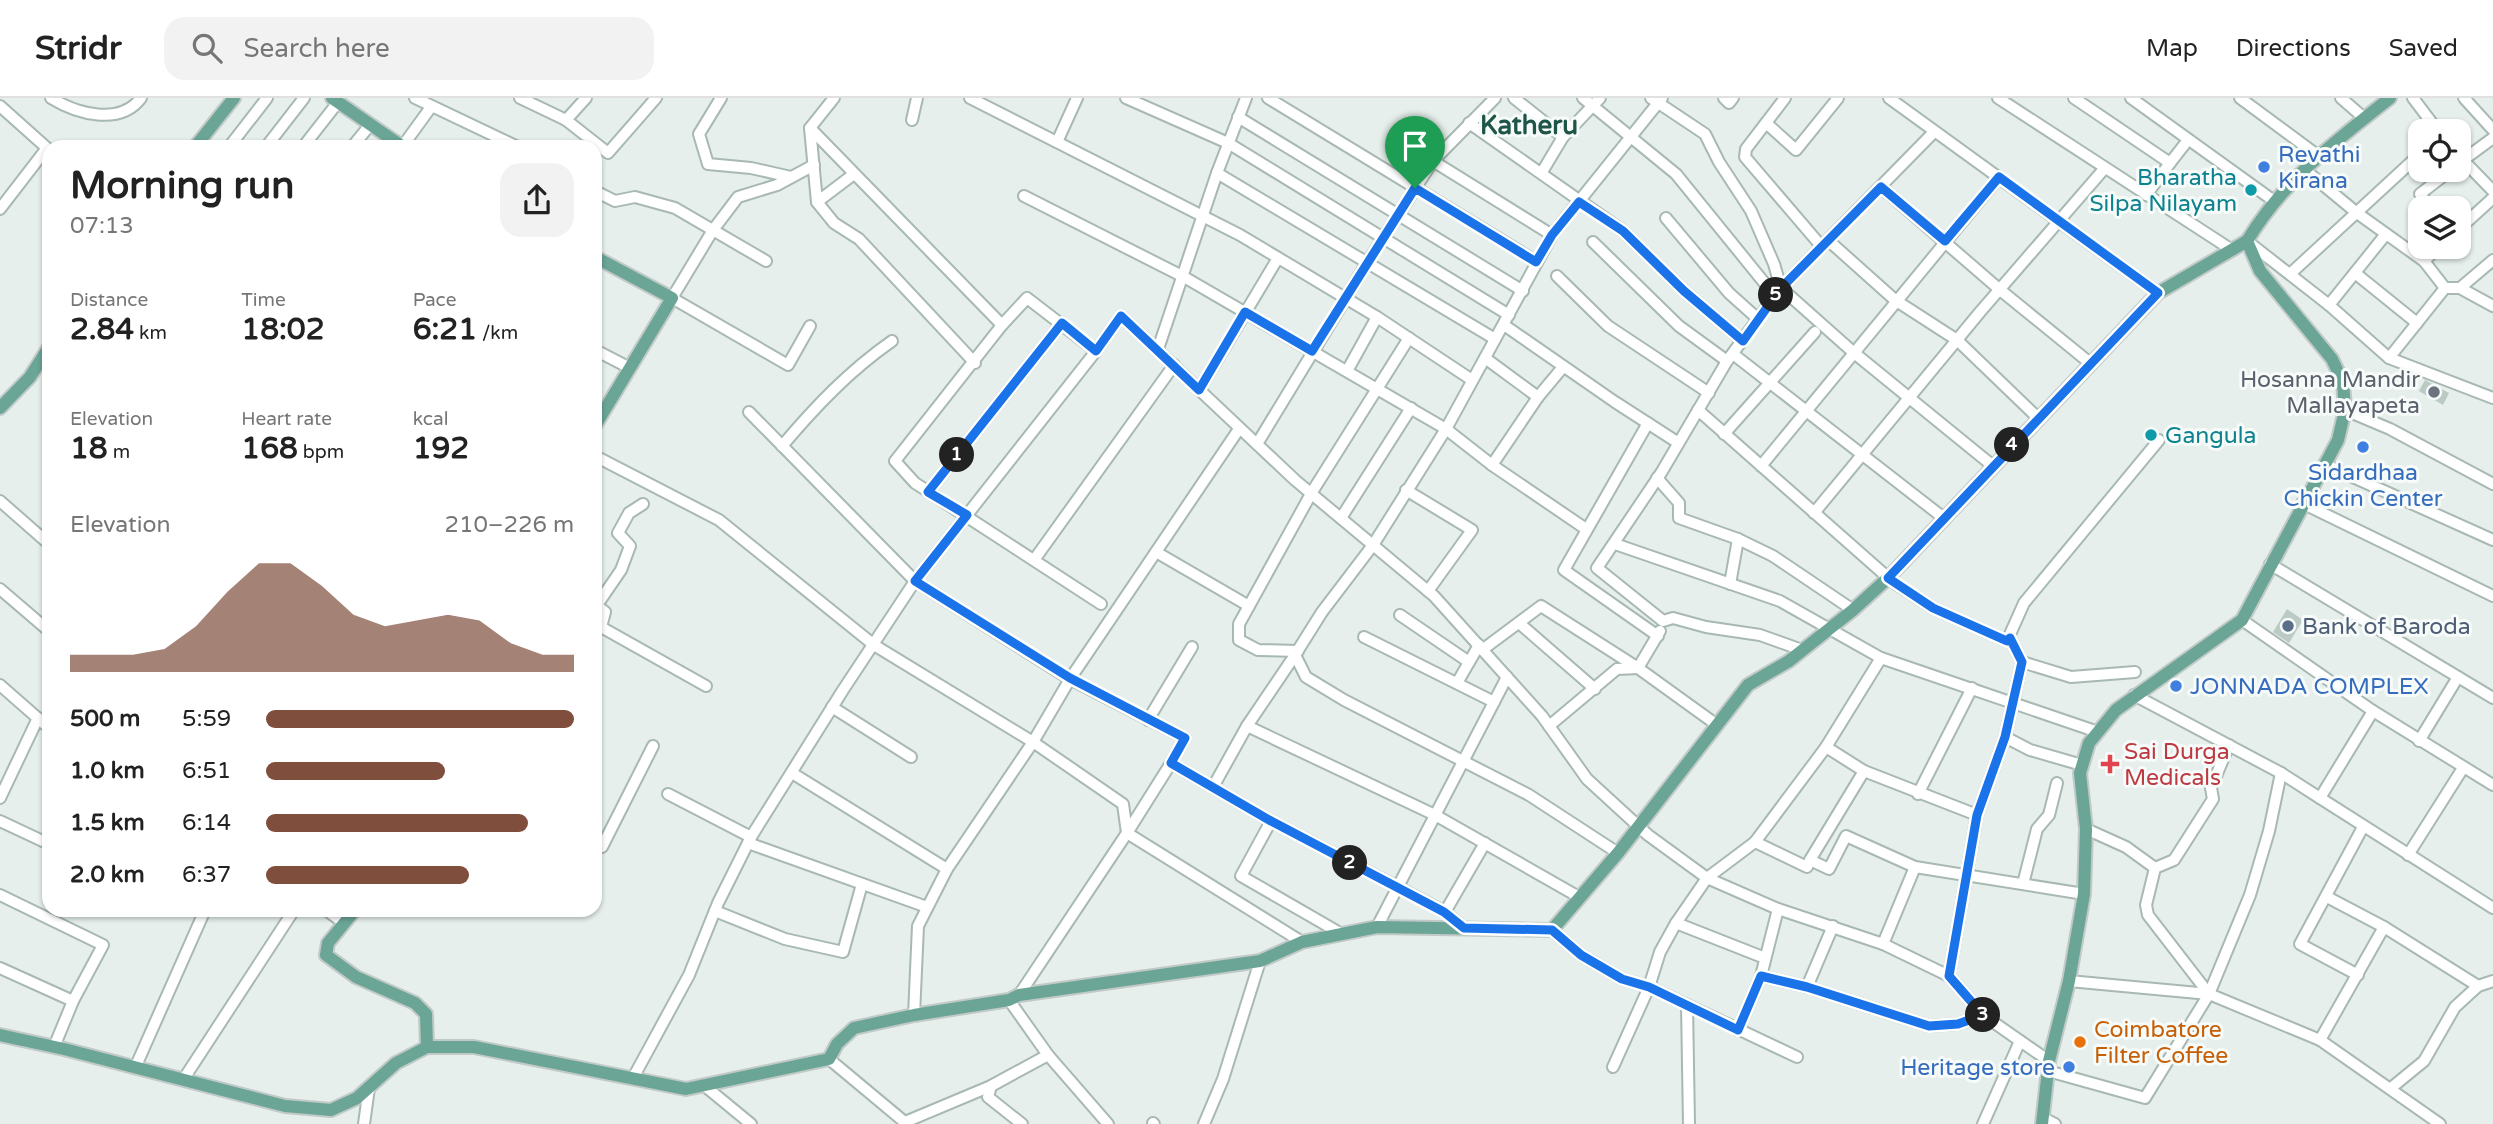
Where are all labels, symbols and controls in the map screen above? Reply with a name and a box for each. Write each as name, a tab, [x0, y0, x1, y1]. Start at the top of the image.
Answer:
search box	[164, 17, 654, 80]
text: Stridr	[35, 29, 122, 68]
icon: search	[188, 29, 226, 67]
text: Search here	[244, 33, 390, 64]
text: Map	[2146, 34, 2198, 63]
text: Directions	[2236, 34, 2351, 63]
text: Saved	[2389, 34, 2458, 63]
district label: Katheru	[1480, 110, 1578, 141]
pin	[1385, 116, 1445, 188]
map controls	[2408, 119, 2471, 259]
button: locate	[2408, 119, 2471, 182]
icon: arrive	[1396, 127, 1434, 165]
place label: Revathi Kirana	[2278, 141, 2361, 195]
marker: Revathi Kirana	[2256, 159, 2272, 175]
text: Morning run	[70, 163, 294, 209]
button: share	[500, 163, 574, 237]
place label: Bharatha Silpa Nilayam	[2090, 164, 2237, 218]
marker: Bharatha Silpa Nilayam	[2243, 182, 2259, 198]
button: layers	[2408, 196, 2471, 259]
text: 07:13	[70, 212, 134, 240]
pin: 5	[1758, 278, 1794, 312]
text: 5	[1770, 283, 1781, 305]
text: Distance	[70, 289, 148, 311]
text: Time	[241, 289, 286, 311]
text: Pace	[413, 289, 456, 311]
text: 2.84	[70, 311, 134, 348]
text: 18:02	[241, 311, 325, 348]
text: 6:21	[413, 311, 477, 348]
text: km	[134, 322, 167, 344]
text: /km	[477, 322, 518, 344]
place label: Hosanna Mandir Mallayapeta	[2240, 366, 2420, 420]
marker: Hosanna Mandir Mallayapeta	[2426, 384, 2442, 400]
text: Elevation	[70, 408, 153, 430]
text: Heart rate	[241, 408, 332, 430]
text: kcal	[413, 408, 448, 430]
place label: Gangula	[2165, 422, 2257, 450]
marker: Gangula	[2143, 427, 2159, 443]
pin: 4	[1994, 428, 2030, 462]
text: 18	[70, 430, 108, 467]
text: 168	[241, 430, 298, 467]
text: 192	[413, 430, 469, 467]
text: 4	[2006, 433, 2017, 455]
pin: 1	[940, 438, 974, 472]
marker: Sidardhaa Chickin Center	[2355, 439, 2371, 455]
text: m	[108, 441, 130, 463]
text: bpm	[298, 441, 344, 463]
text: 1	[951, 443, 962, 465]
place label: Sidardhaa Chickin Center	[2283, 459, 2443, 513]
text: Elevation	[70, 511, 171, 539]
text: 210–226 m	[445, 511, 574, 539]
place label: Bank of Baroda	[2302, 613, 2471, 641]
marker: Bank of Baroda	[2280, 618, 2296, 634]
place label: JONNADA COMPLEX	[2190, 673, 2429, 701]
marker: JONNADA COMPLEX	[2168, 678, 2184, 694]
text: 500 m	[70, 705, 140, 733]
text: 5:59	[182, 705, 231, 733]
place label: Sai Durga Medicals	[2124, 738, 2230, 792]
marker: Sai Durga Medicals	[2102, 756, 2118, 772]
text: 1.0 km	[70, 757, 145, 785]
text: 6:51	[182, 757, 231, 785]
text: 1.5 km	[70, 809, 145, 837]
text: 6:14	[182, 809, 231, 837]
pin: 2	[1332, 846, 1368, 880]
text: 2	[1344, 851, 1355, 873]
text: 2.0 km	[70, 861, 145, 889]
text: 6:37	[182, 861, 231, 889]
pin: 3	[1966, 998, 2000, 1032]
text: 3	[1977, 1003, 1988, 1025]
place label: Coimbatore Filter Coffee	[2094, 1016, 2228, 1070]
marker: Coimbatore Filter Coffee	[2072, 1034, 2088, 1050]
place label: Heritage store	[1900, 1054, 2055, 1082]
marker: Heritage store	[2061, 1059, 2077, 1075]

